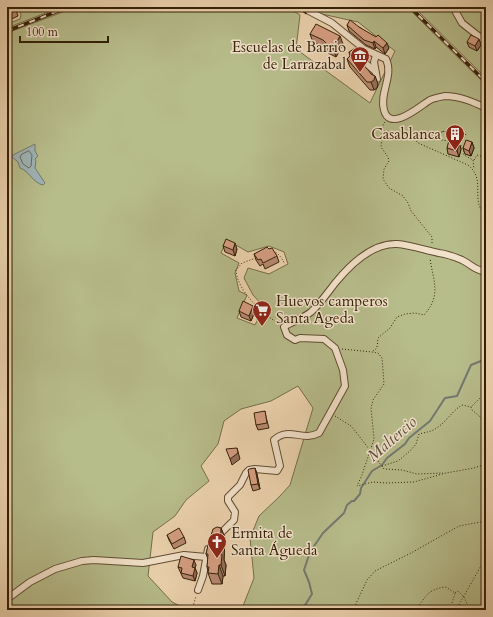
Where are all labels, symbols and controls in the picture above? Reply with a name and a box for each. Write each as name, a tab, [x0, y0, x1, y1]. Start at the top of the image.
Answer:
scale bar	[20, 18, 108, 44]
text: 100 m	[26, 24, 59, 40]
place label: Escuelas de Barrio de Larrazabal	[232, 37, 346, 74]
museum icon: Escuelas de Barrio de Larrazabal	[349, 45, 371, 73]
building icon: Casablanca	[444, 123, 466, 151]
place label: Casablanca	[371, 124, 442, 144]
place label: Huevos camperos Santa Ageda	[276, 291, 388, 328]
supermarket icon: Huevos camperos Santa Ageda	[251, 299, 273, 327]
water label: Maltercio	[362, 411, 422, 467]
place label: Ermita de Santa Águeda	[231, 523, 318, 560]
church icon: Ermita de Santa Águeda	[206, 531, 228, 559]

